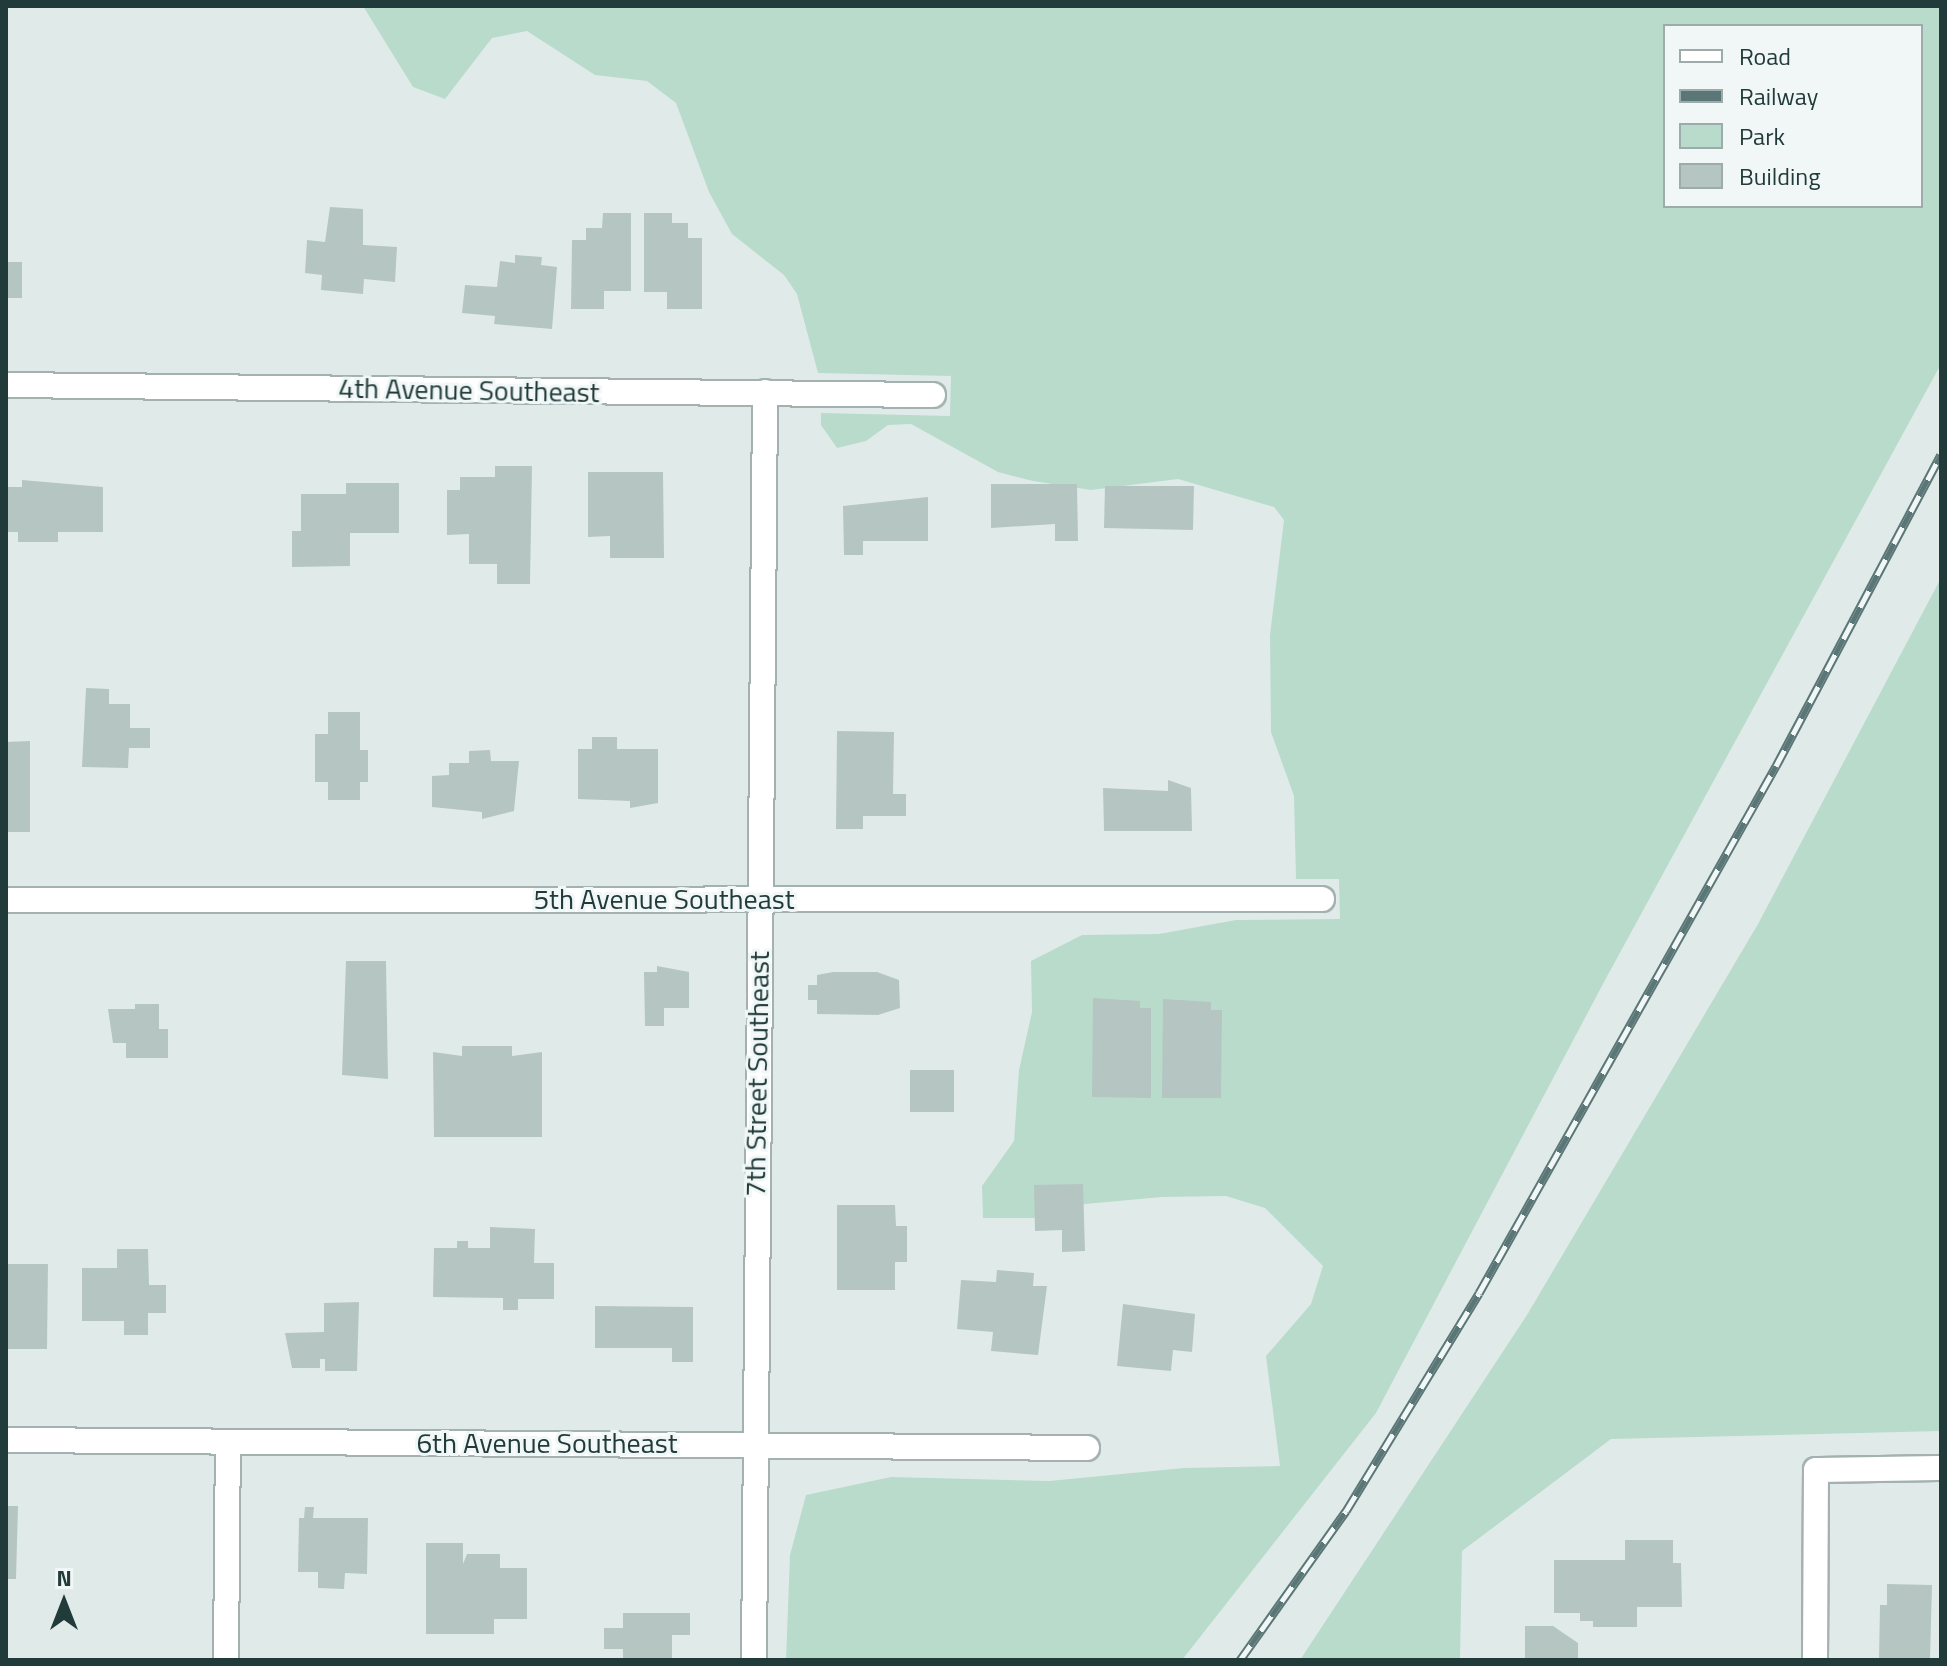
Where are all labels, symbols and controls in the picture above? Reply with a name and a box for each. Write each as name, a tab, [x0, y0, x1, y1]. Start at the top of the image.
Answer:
legend	[1663, 24, 1923, 208]
text: Road	[1739, 38, 1791, 74]
text: Railway	[1739, 78, 1818, 114]
text: Park	[1739, 118, 1785, 154]
text: Building	[1739, 158, 1821, 194]
street label: 4th Avenue Southeast	[338, 371, 600, 409]
street label: 5th Avenue Southeast	[533, 882, 795, 916]
street label: 7th Street Southeast	[738, 951, 776, 1197]
street label: 6th Avenue Southeast	[416, 1426, 678, 1460]
text: N	[56, 1561, 72, 1595]
north arrow	[24, 1562, 104, 1642]

